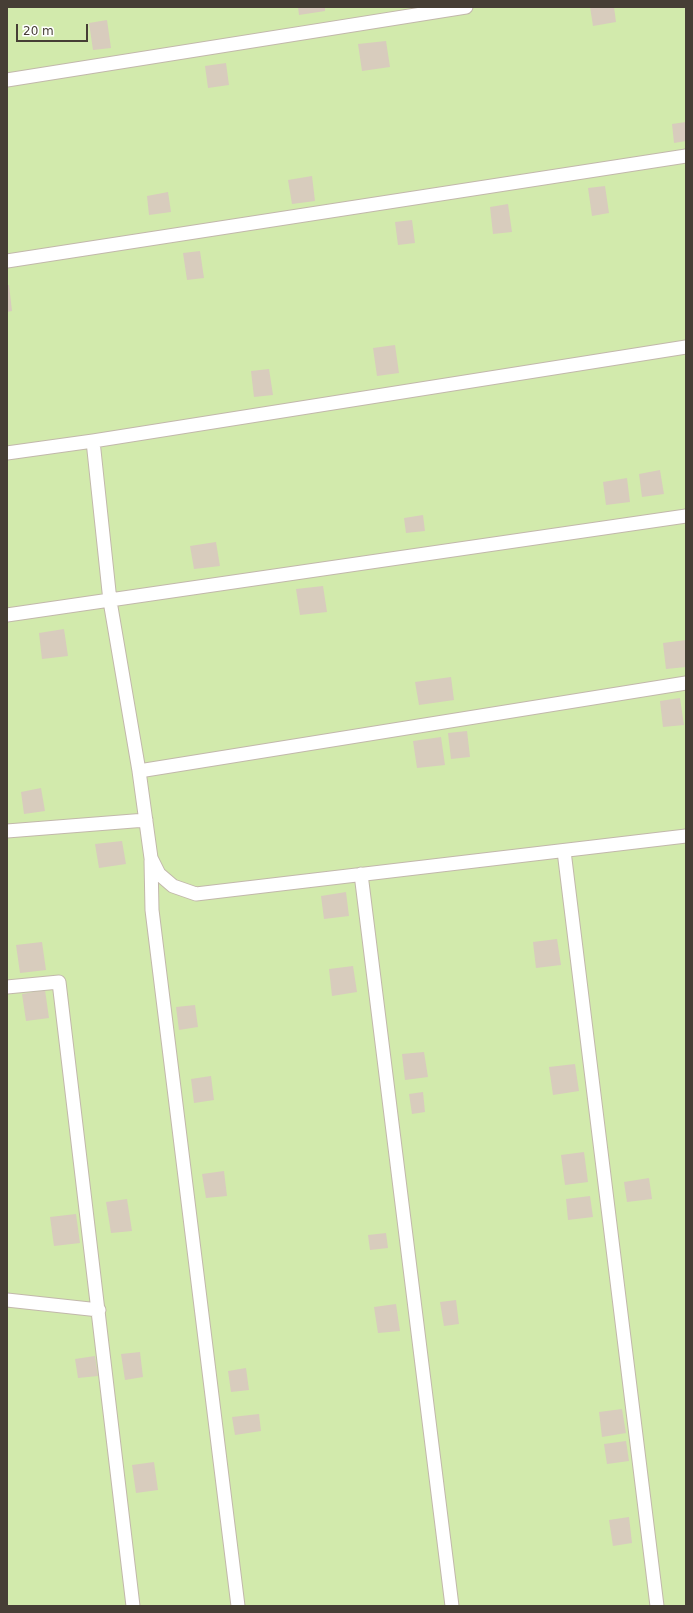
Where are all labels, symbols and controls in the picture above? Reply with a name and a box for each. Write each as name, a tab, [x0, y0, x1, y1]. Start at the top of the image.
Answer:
scale bar	[18, 16, 90, 42]
text: 20 m	[23, 24, 54, 38]

